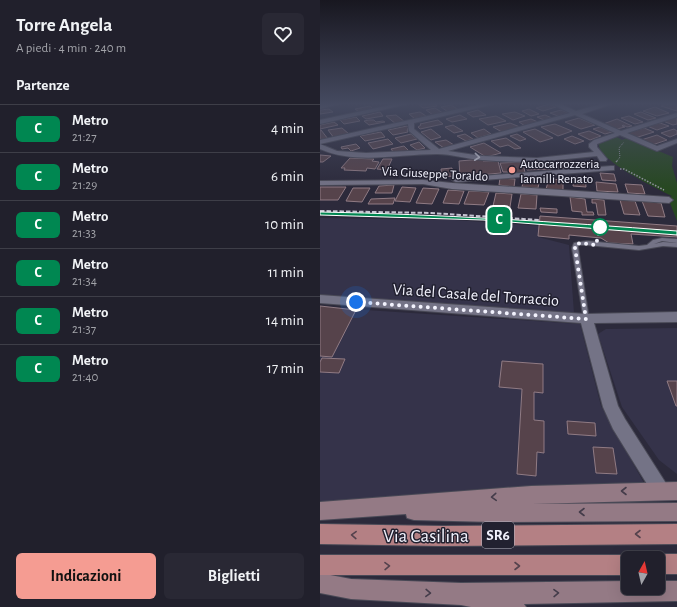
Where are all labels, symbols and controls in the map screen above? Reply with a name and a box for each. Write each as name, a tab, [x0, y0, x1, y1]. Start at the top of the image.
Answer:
button: heart	[262, 13, 304, 55]
text: Torre Angela	[16, 16, 112, 35]
text: A piedi · 4 min · 240 m	[16, 42, 126, 55]
text: Partenze	[16, 78, 70, 93]
text: Metro	[72, 113, 109, 128]
text: 4 min	[271, 121, 304, 136]
text: C	[34, 122, 42, 136]
text: 21:27	[72, 131, 97, 144]
one-way arrow	[474, 152, 480, 161]
place label: Autocarrozzeria Iannilli Renato	[520, 158, 599, 186]
text: Metro	[72, 161, 109, 176]
street label: Via Giuseppe Toraldo	[381, 165, 488, 184]
marker: Autocarrozzeria Iannilli Renato	[507, 165, 517, 175]
text: 6 min	[271, 169, 304, 184]
text: C	[34, 170, 42, 184]
text: 21:29	[72, 179, 97, 192]
line badge: C	[486, 207, 512, 233]
text: Metro	[72, 209, 109, 224]
text: C	[495, 213, 503, 227]
text: 10 min	[265, 217, 304, 232]
text: C	[34, 218, 42, 232]
unlabelled marker	[591, 218, 609, 236]
text: 21:33	[72, 227, 96, 240]
text: Metro	[72, 257, 109, 272]
text: 11 min	[268, 265, 304, 280]
text: C	[34, 266, 42, 280]
text: 21:34	[72, 275, 97, 288]
street label: Via del Casale del Torraccio	[392, 281, 560, 309]
your location	[346, 292, 366, 312]
text: Metro	[72, 305, 109, 320]
text: 14 min	[266, 313, 304, 328]
text: C	[34, 314, 42, 328]
text: 21:37	[72, 323, 96, 336]
text: Metro	[72, 353, 109, 368]
text: 17 min	[267, 361, 304, 376]
text: C	[34, 362, 42, 376]
text: 21:40	[72, 371, 98, 384]
one-way arrow	[621, 487, 627, 495]
one-way arrow	[491, 492, 497, 501]
one-way arrow	[579, 508, 585, 516]
road number: SR6	[482, 522, 514, 548]
street label: Via Casilina	[383, 527, 469, 546]
one-way arrow	[635, 530, 641, 538]
one-way arrow	[351, 531, 357, 539]
north arrow	[621, 551, 665, 595]
map controls	[621, 551, 665, 595]
button: Indicazioni	[16, 553, 156, 599]
button: Biglietti	[164, 553, 304, 599]
one-way arrow	[384, 562, 390, 570]
one-way arrow	[514, 562, 520, 570]
one-way arrow	[425, 589, 431, 597]
one-way arrow	[553, 589, 559, 597]

